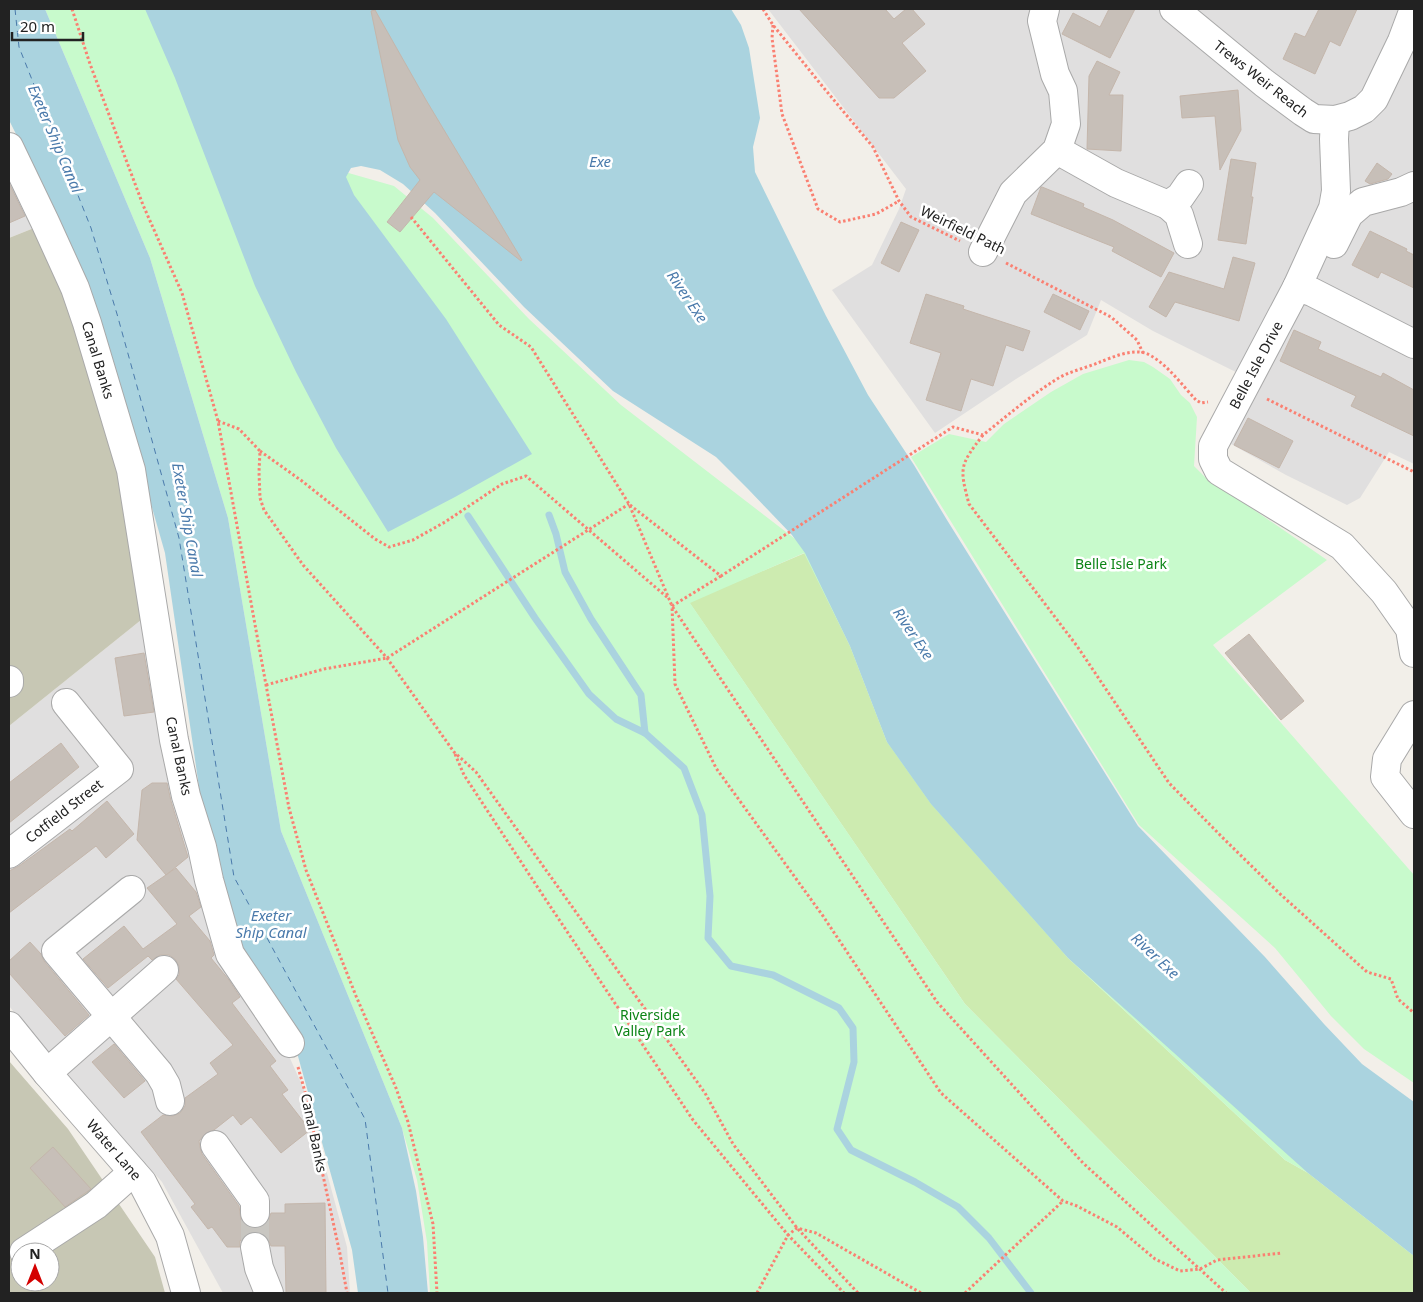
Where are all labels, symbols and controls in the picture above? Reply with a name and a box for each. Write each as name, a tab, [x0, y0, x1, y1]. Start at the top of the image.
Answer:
scale bar	[12, 10, 84, 42]
text: 20 m	[20, 16, 55, 36]
street label: Trews Weir Reach	[1210, 36, 1312, 122]
water label: Exeter Ship Canal	[24, 81, 88, 197]
water label: Exe	[589, 151, 612, 171]
street label: Weirfield Path	[918, 201, 1009, 258]
water label: River Exe	[663, 266, 713, 327]
street label: Belle Isle Drive	[1224, 317, 1287, 412]
street label: Canal Banks	[78, 319, 119, 401]
water label: Exeter Ship Canal	[168, 461, 208, 580]
park label: Belle Isle Park	[1075, 554, 1167, 573]
water label: River Exe	[889, 603, 939, 664]
street label: Canal Banks	[162, 715, 197, 797]
street label: Cotfield Street	[21, 774, 106, 847]
water label: Exeter Ship Canal	[235, 905, 308, 942]
water label: River Exe	[1127, 928, 1184, 983]
park label: Riverside Valley Park	[614, 1005, 686, 1040]
street label: Canal Banks	[297, 1092, 332, 1174]
street label: Water Lane	[83, 1115, 146, 1184]
north arrow	[10, 1242, 60, 1292]
text: N	[29, 1244, 41, 1263]

